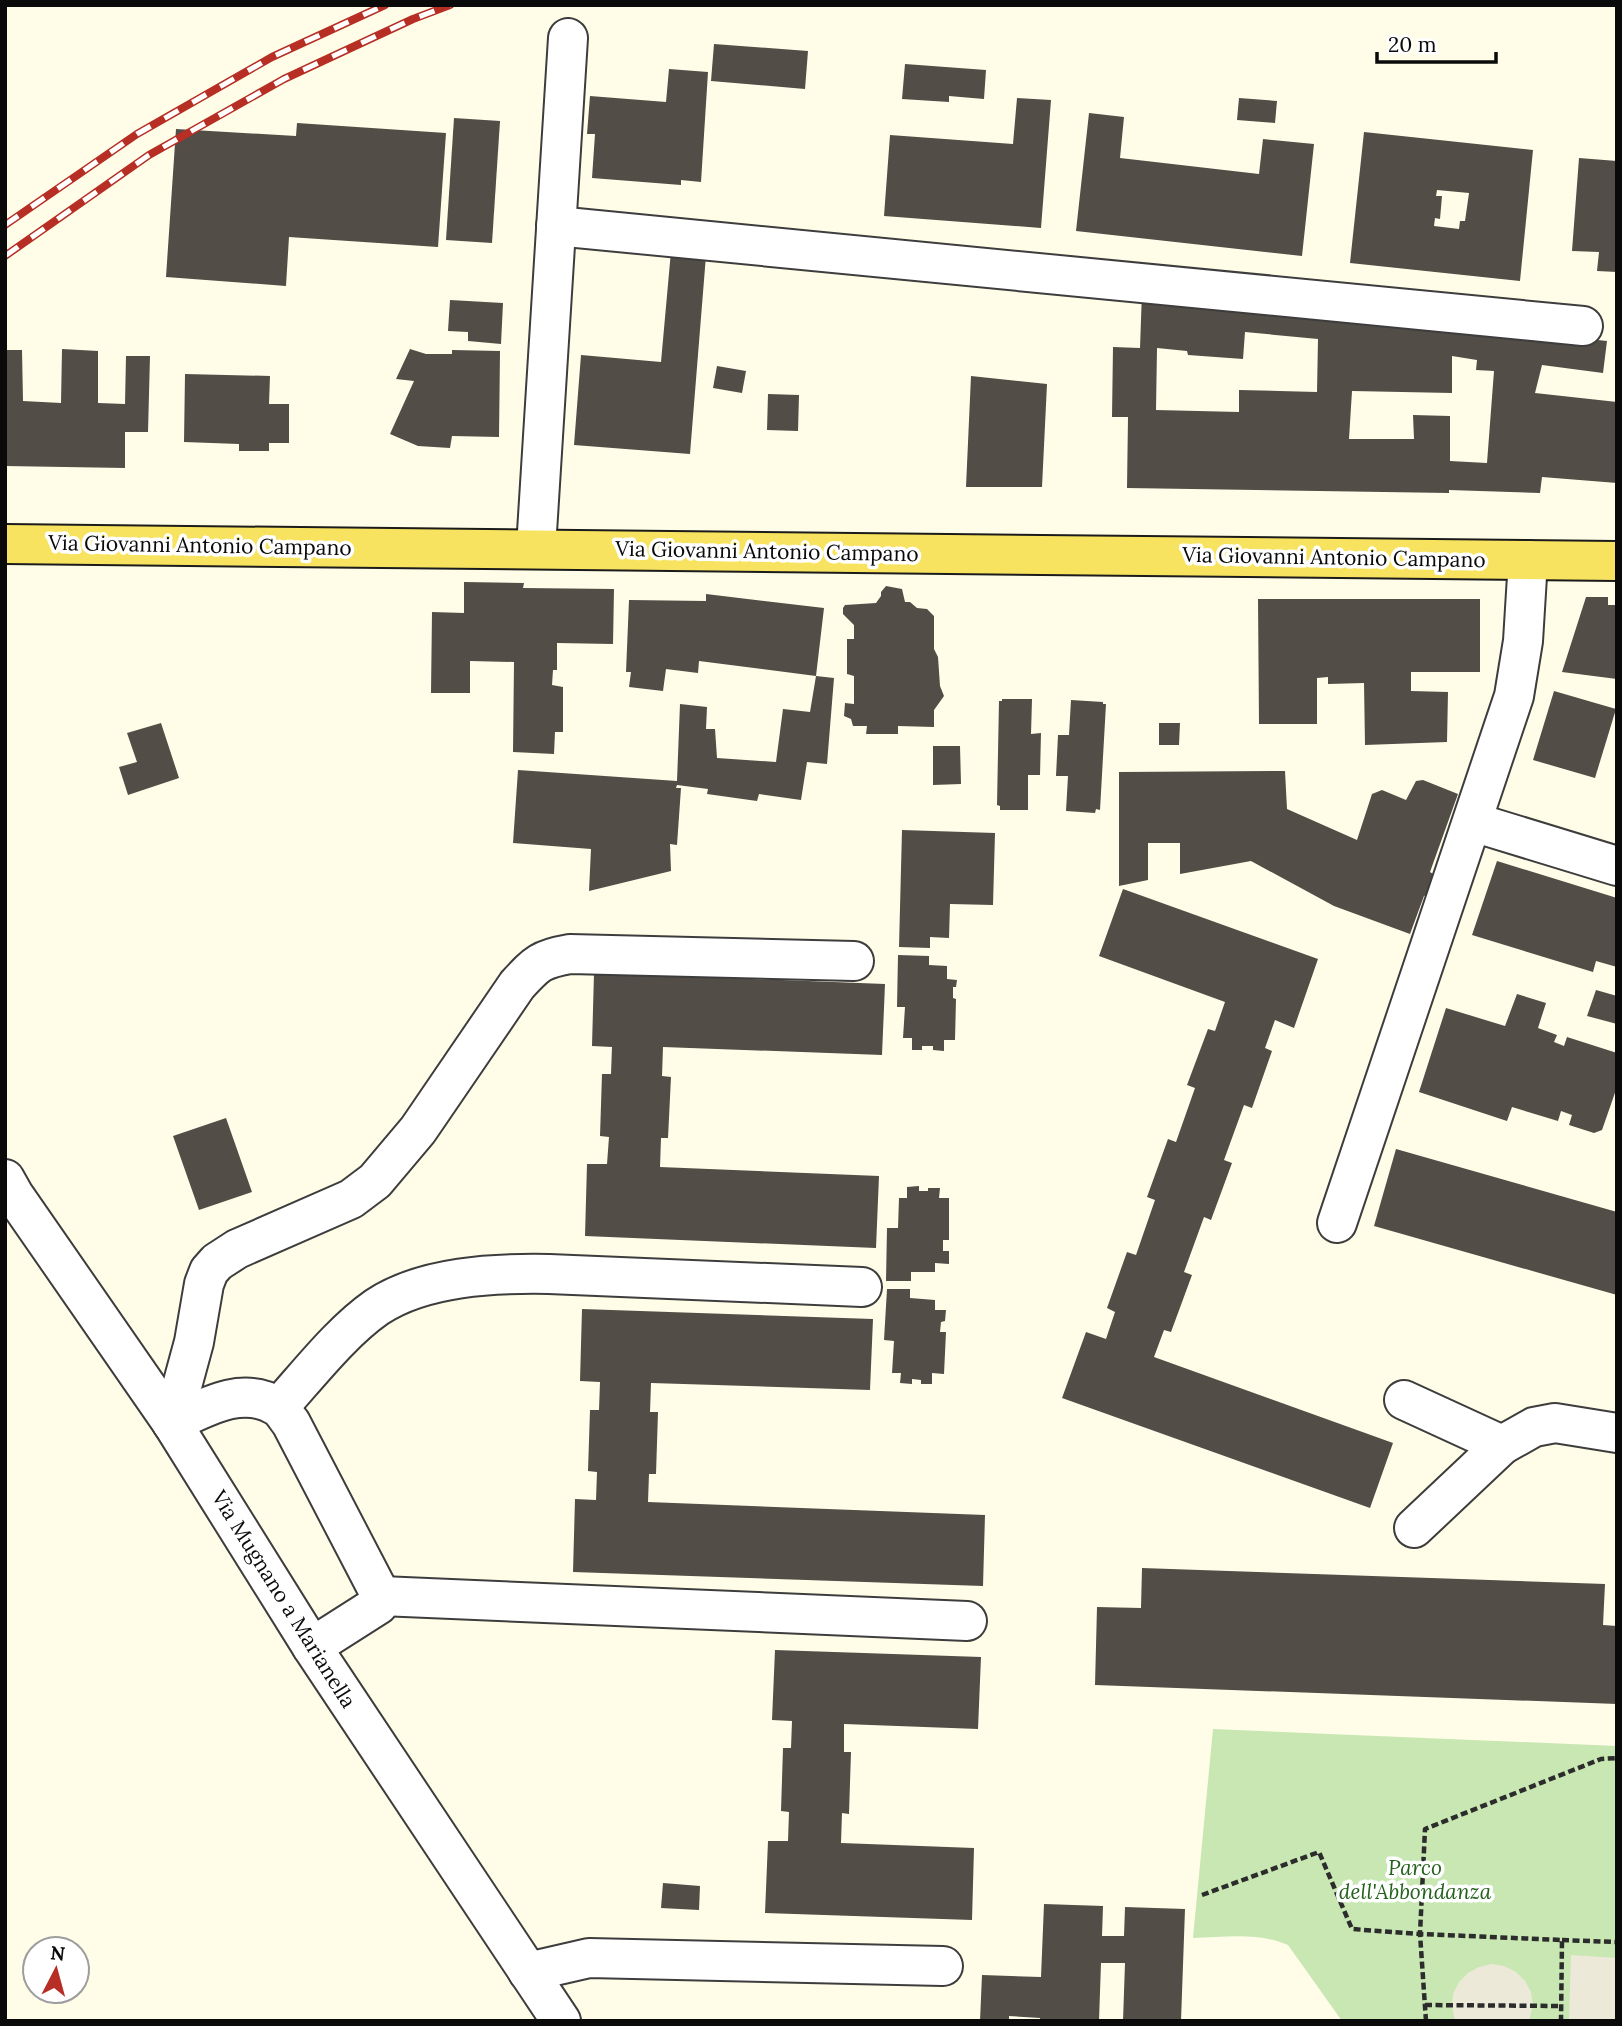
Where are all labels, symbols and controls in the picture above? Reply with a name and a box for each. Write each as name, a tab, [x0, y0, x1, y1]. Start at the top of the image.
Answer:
scale bar	[1377, 21, 1496, 65]
text: 20 m	[1388, 31, 1437, 58]
street label: Via Giovanni Antonio Campano	[47, 529, 352, 561]
street label: Via Giovanni Antonio Campano	[614, 535, 919, 567]
street label: Via Giovanni Antonio Campano	[1181, 541, 1486, 573]
street label: Via Mugnano a Marianella	[205, 1484, 362, 1713]
park label: Parco dell'Abbondanza	[1339, 1854, 1492, 1905]
north arrow	[21, 1935, 91, 2005]
text: N	[49, 1940, 67, 1966]

